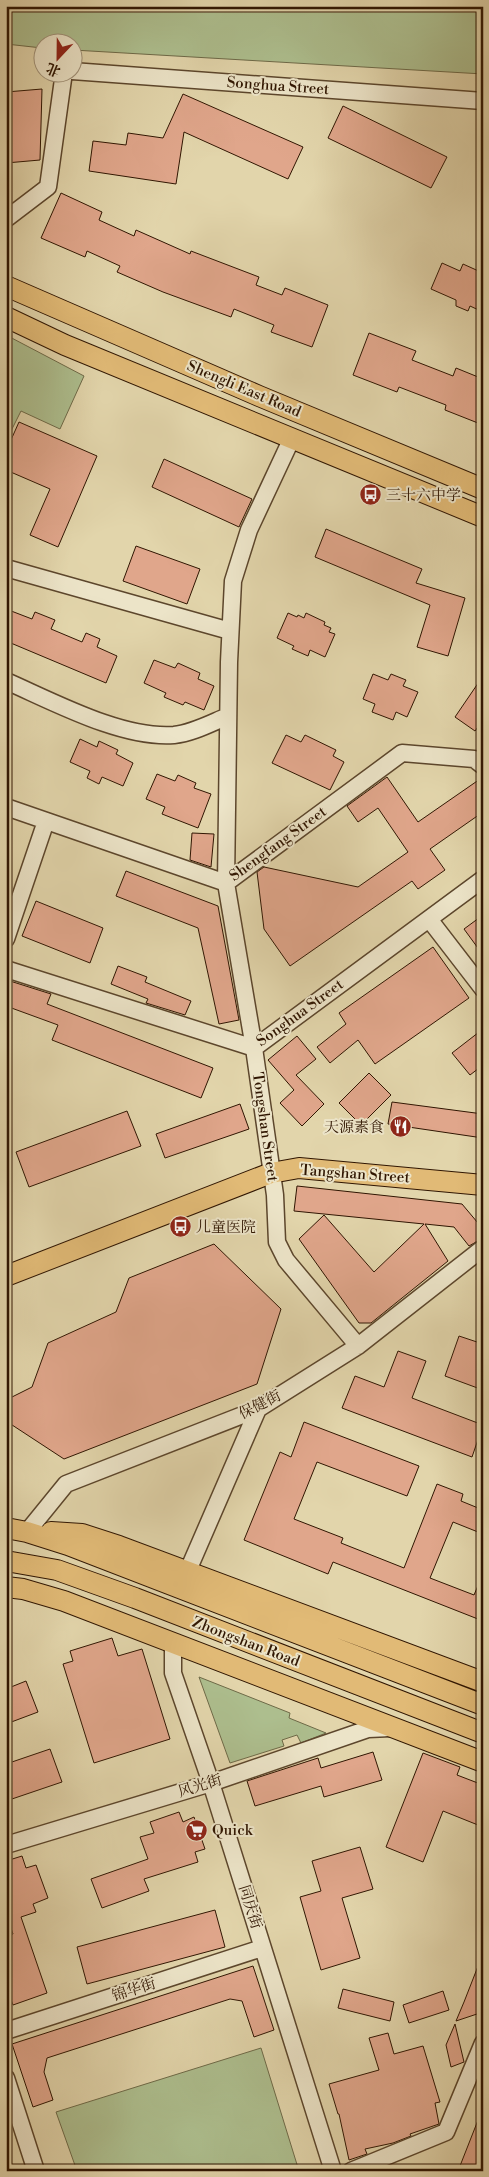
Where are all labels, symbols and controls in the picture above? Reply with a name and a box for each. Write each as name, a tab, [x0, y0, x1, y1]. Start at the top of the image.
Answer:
north arrow	[32, 32, 82, 82]
text: 北	[44, 58, 63, 80]
street label: Songhua Street	[226, 73, 331, 99]
street label: Shengli East Road	[184, 356, 304, 422]
bus stop icon: 三十六中学	[358, 483, 382, 507]
place label: 三十六中学	[386, 486, 461, 505]
street label: Shengfang Street	[226, 802, 331, 886]
street label: Songhua Street	[253, 975, 348, 1051]
street label: Tongshan Street	[248, 1071, 282, 1184]
restaurant icon: 天源素食	[388, 1115, 412, 1139]
place label: 天源素食	[324, 1118, 384, 1137]
street label: Tangshan Street	[300, 1161, 411, 1187]
bus stop icon: 儿童医院	[168, 1215, 192, 1239]
place label: 儿童医院	[196, 1218, 256, 1237]
street label: 保健街	[236, 1386, 284, 1424]
street label: Zhongshan Road	[189, 1613, 303, 1671]
street label: 风光街	[176, 1770, 224, 1802]
supermarket icon: Quick	[184, 1818, 208, 1842]
place label: Quick	[212, 1821, 254, 1840]
street label: 同庆街	[234, 1883, 266, 1931]
street label: 锦华街	[110, 1974, 158, 2006]

